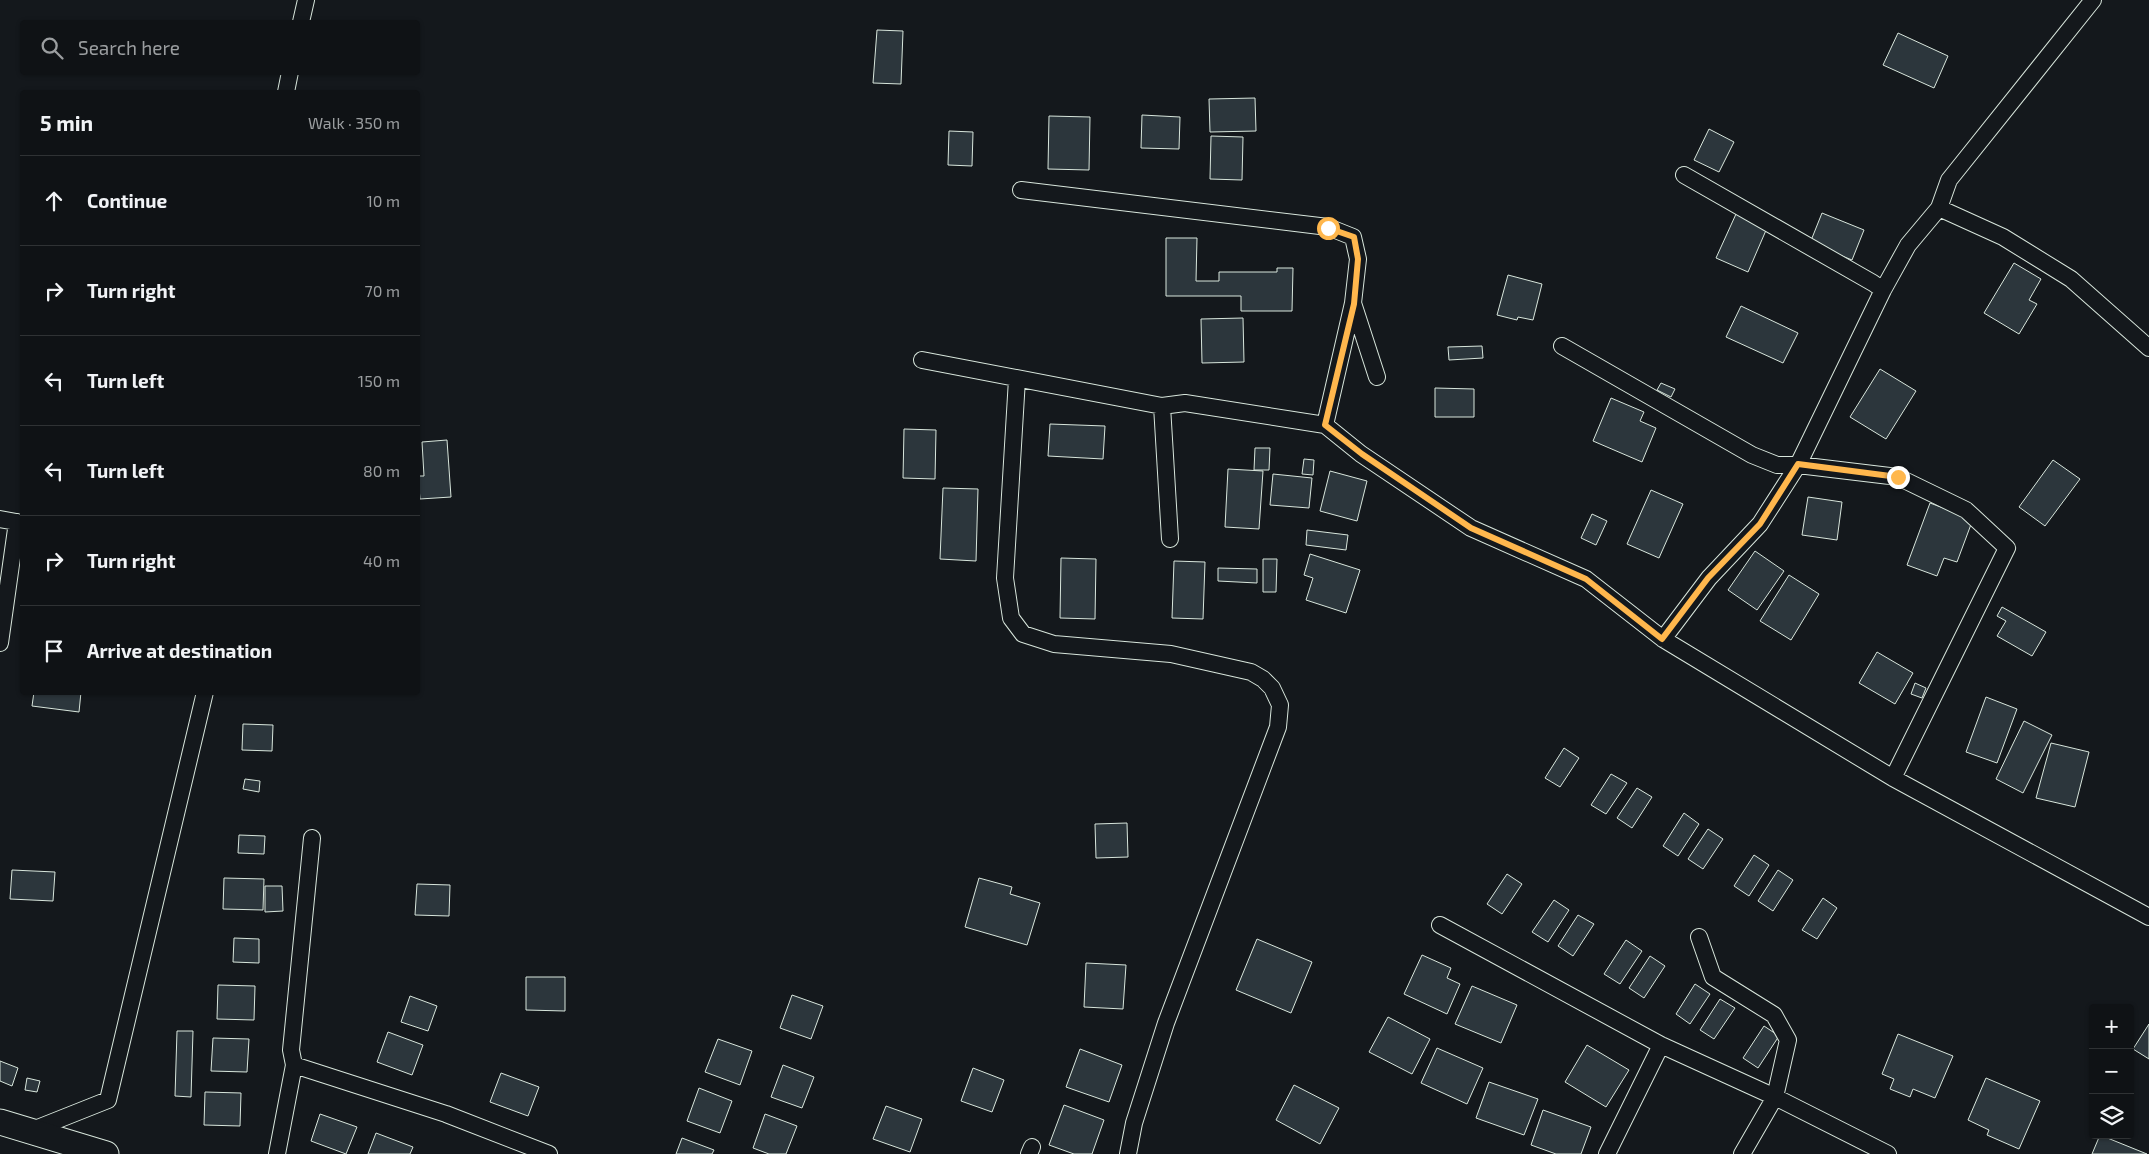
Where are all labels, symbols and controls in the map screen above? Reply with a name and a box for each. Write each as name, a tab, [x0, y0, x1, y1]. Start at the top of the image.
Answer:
search box	[20, 20, 420, 75]
icon: search	[38, 34, 66, 62]
text: Search here	[78, 36, 180, 59]
text: 5 min	[40, 110, 93, 135]
text: Walk · 350 m	[308, 113, 400, 132]
icon: ahead	[40, 187, 68, 215]
text: Continue	[87, 189, 167, 212]
text: 10 m	[366, 191, 400, 210]
route start	[1317, 217, 1340, 240]
icon: right	[40, 277, 68, 305]
text: Turn right	[87, 279, 175, 302]
text: 70 m	[365, 281, 400, 300]
icon: left	[40, 367, 68, 395]
text: Turn left	[87, 369, 164, 392]
text: 150 m	[358, 371, 400, 390]
icon: left	[40, 457, 68, 485]
text: Turn left	[87, 459, 164, 482]
text: 80 m	[363, 461, 400, 480]
route end	[1887, 466, 1910, 489]
icon: right	[40, 547, 68, 575]
text: Turn right	[87, 549, 175, 572]
text: 40 m	[363, 551, 400, 570]
icon: arrive	[40, 637, 68, 665]
text: Arrive at destination	[87, 639, 272, 662]
map controls	[2089, 1004, 2134, 1139]
button: +	[2089, 1004, 2134, 1049]
button: −	[2089, 1049, 2134, 1094]
button: layers	[2089, 1094, 2134, 1139]

